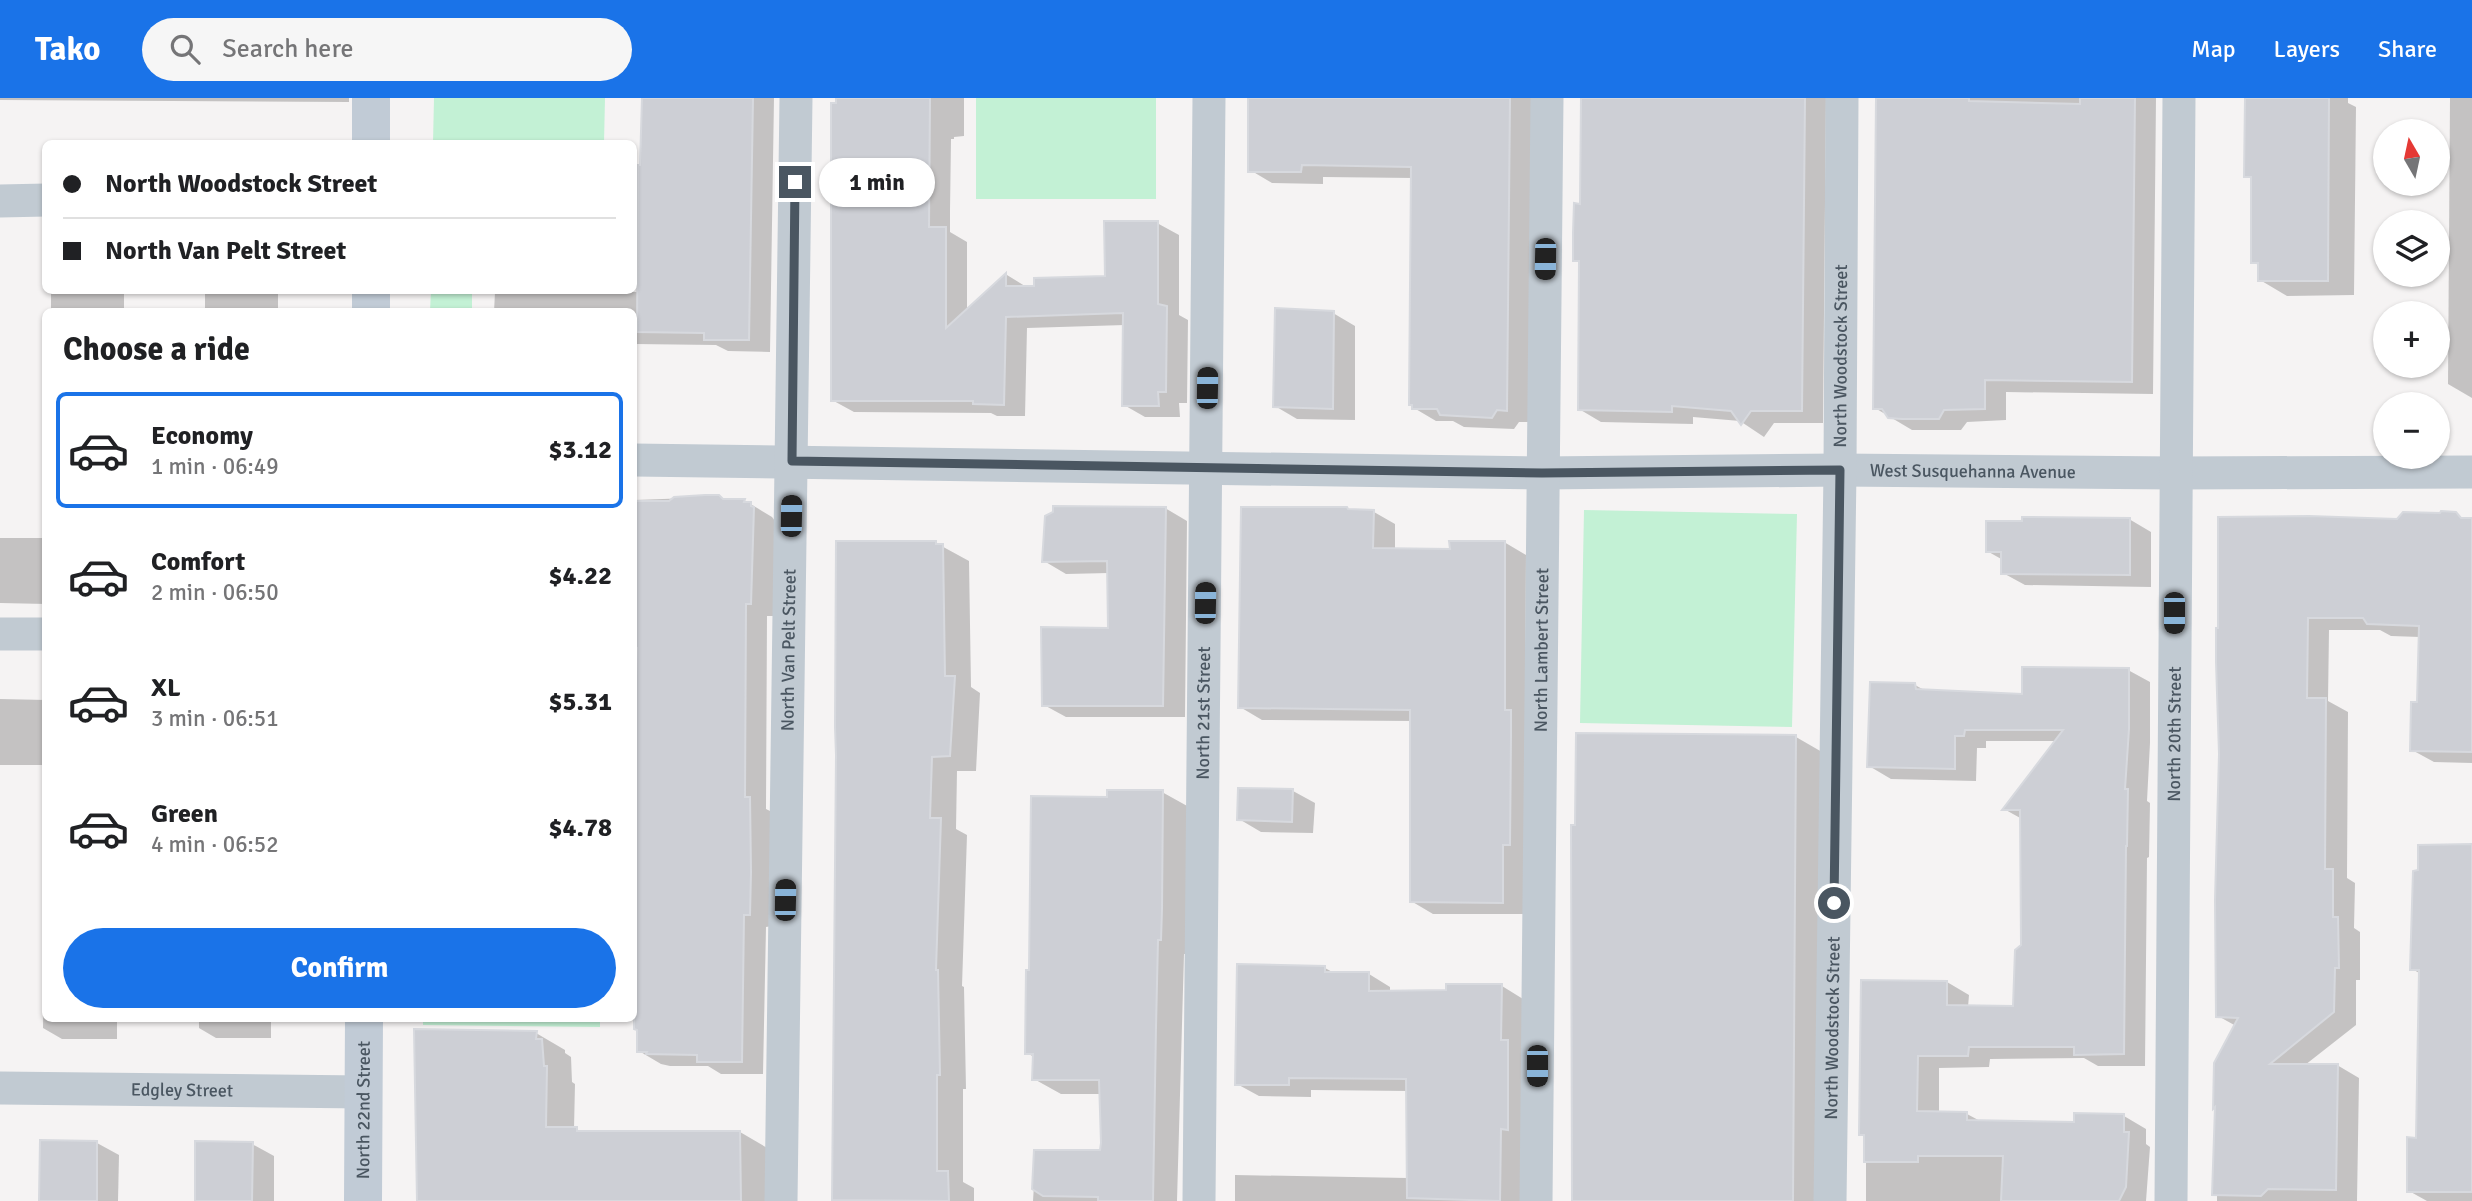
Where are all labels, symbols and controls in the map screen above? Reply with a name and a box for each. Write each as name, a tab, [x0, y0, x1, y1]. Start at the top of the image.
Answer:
search box	[142, 18, 632, 81]
text: Tako	[35, 29, 100, 70]
icon: search	[166, 30, 204, 68]
text: Search here	[222, 33, 353, 65]
text: Map	[2191, 34, 2236, 64]
text: Layers	[2274, 34, 2340, 64]
text: Share	[2378, 34, 2437, 64]
north arrow	[2373, 119, 2450, 196]
map controls	[2373, 119, 2450, 469]
callout: 1 min	[820, 158, 935, 206]
route end	[779, 166, 811, 198]
text: North Woodstock Street	[105, 168, 377, 200]
text: 1 min	[849, 168, 905, 197]
button: layers	[2373, 210, 2450, 287]
text: North Van Pelt Street	[105, 235, 346, 267]
car	[1535, 238, 1556, 280]
street label: North Woodstock Street	[1829, 264, 1852, 448]
button: +	[2373, 301, 2450, 378]
text: Choose a ride	[63, 330, 250, 369]
car	[1197, 367, 1218, 409]
button: −	[2373, 392, 2450, 469]
icon: car	[67, 419, 130, 482]
text: Economy	[151, 420, 253, 452]
text: $3.12	[548, 434, 612, 466]
text: 1 min · 06:49	[151, 452, 279, 481]
street label: West Susquehanna Avenue	[1870, 459, 2076, 483]
car	[781, 495, 802, 537]
icon: car	[67, 545, 130, 608]
text: Comfort	[151, 546, 245, 578]
text: $4.22	[548, 560, 612, 592]
street label: North Lambert Street	[1530, 568, 1553, 732]
street label: North Van Pelt Street	[776, 569, 801, 731]
text: 2 min · 06:50	[151, 578, 279, 607]
car	[1195, 582, 1216, 624]
car	[2164, 592, 2185, 634]
street label: North 21st Street	[1192, 646, 1215, 780]
street label: North 20th Street	[2163, 666, 2186, 802]
icon: car	[67, 671, 130, 734]
text: XL	[151, 672, 181, 704]
text: $5.31	[548, 686, 612, 718]
text: 3 min · 06:51	[151, 704, 279, 733]
icon: car	[67, 797, 130, 860]
text: Green	[151, 798, 218, 830]
text: $4.78	[548, 812, 612, 844]
text: 4 min · 06:52	[151, 830, 279, 859]
car	[775, 879, 796, 921]
route start	[1818, 887, 1850, 919]
button: Confirm	[63, 928, 616, 1008]
street label: North Woodstock Street	[1820, 936, 1845, 1120]
street label: North 22nd Street	[352, 1041, 375, 1179]
car	[1527, 1045, 1548, 1087]
street label: Edgley Street	[131, 1078, 233, 1102]

